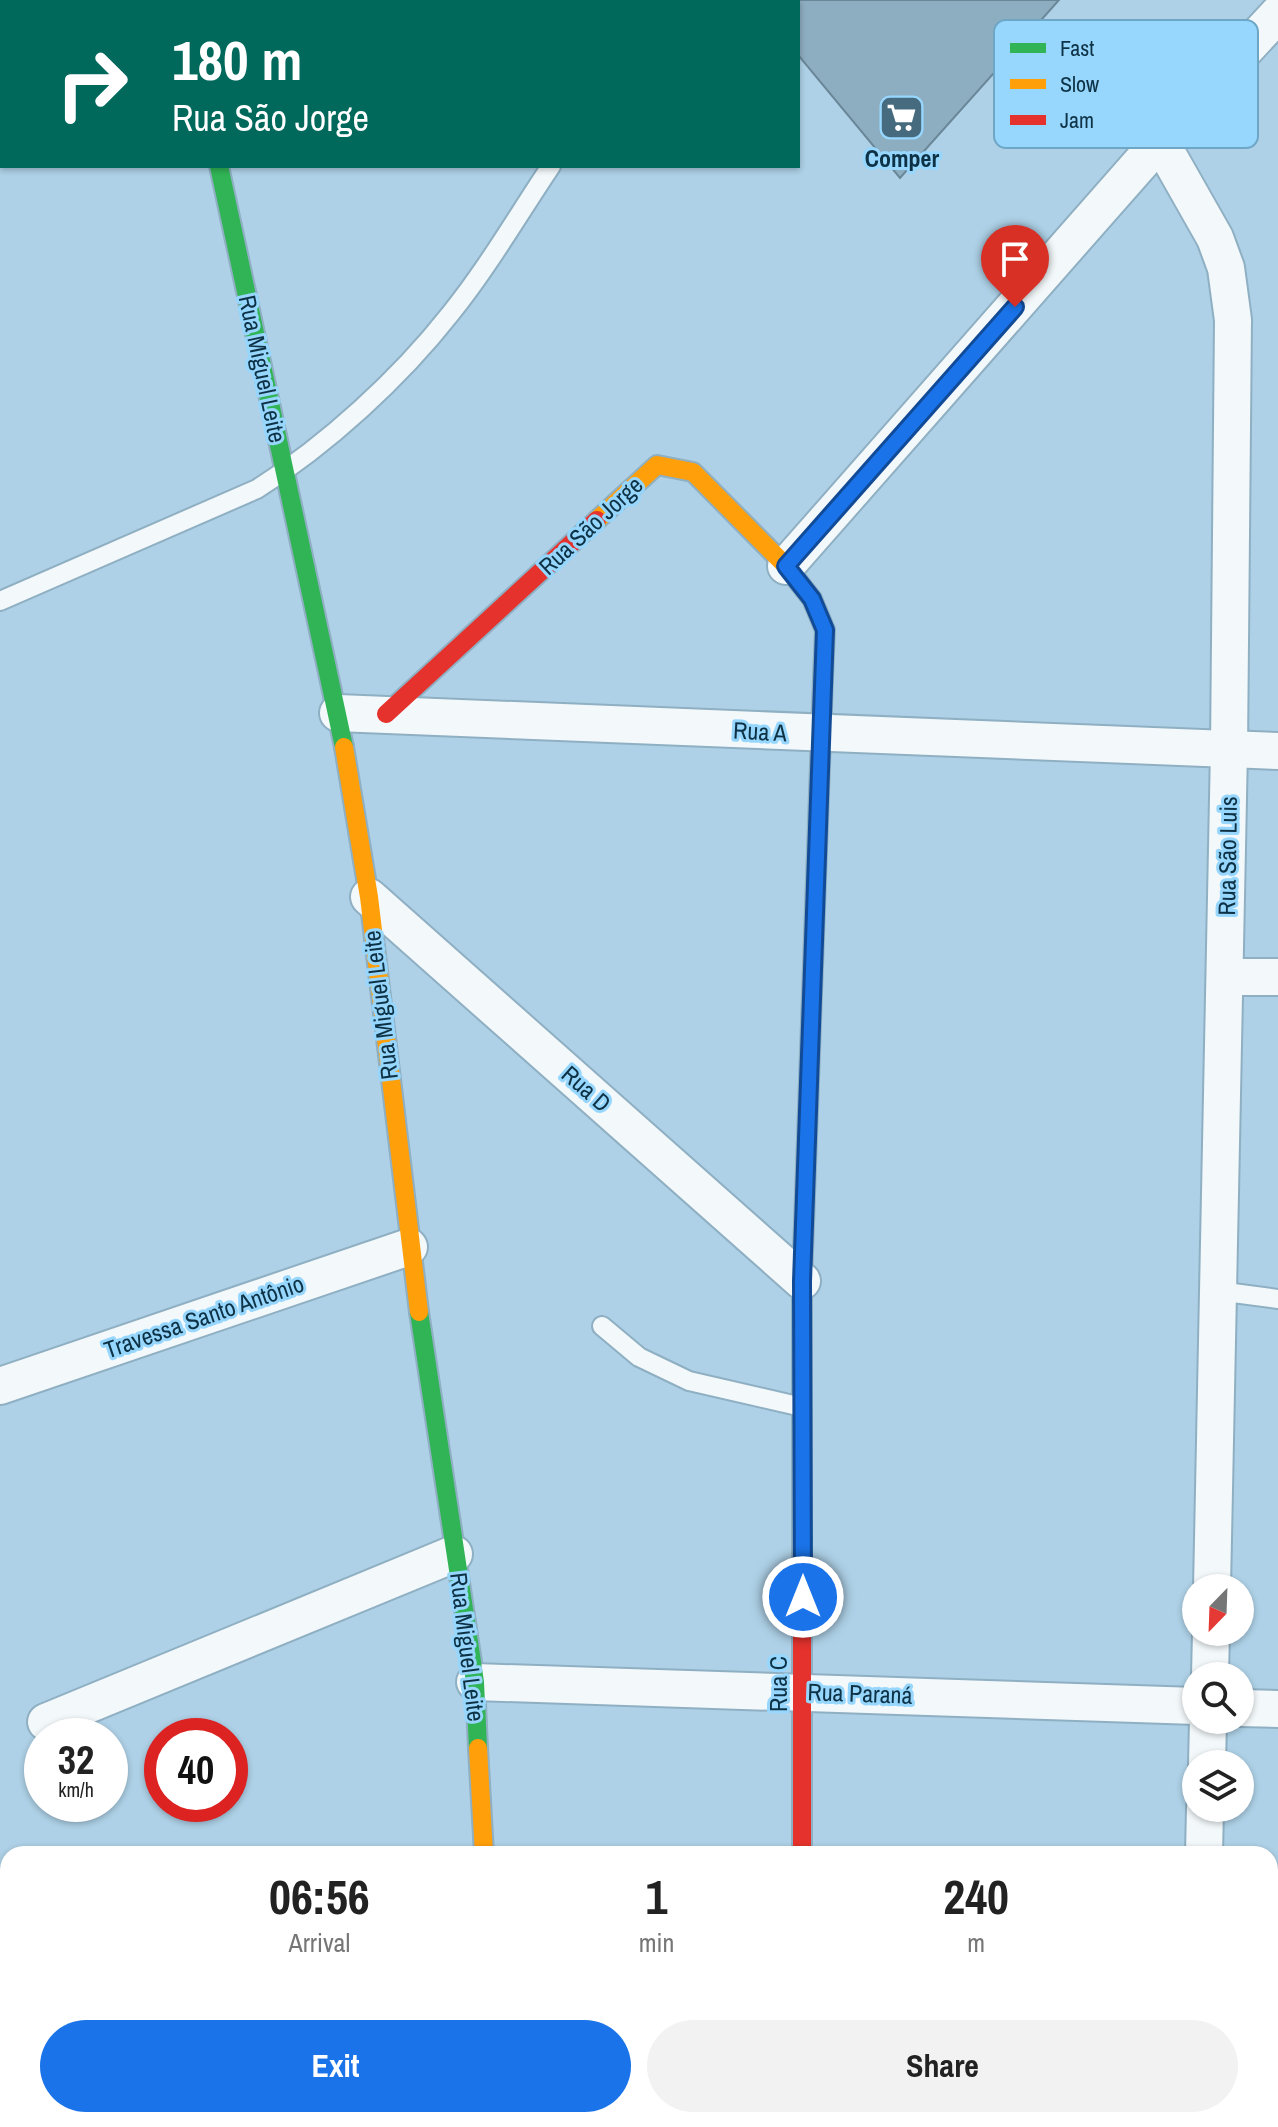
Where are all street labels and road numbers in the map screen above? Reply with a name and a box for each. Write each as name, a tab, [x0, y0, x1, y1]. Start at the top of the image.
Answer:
street label: Rua Miguel Leite	[232, 292, 294, 445]
street label: Rua São Jorge	[531, 469, 649, 582]
street label: Rua A	[732, 714, 789, 748]
street label: Rua São Luis	[1210, 796, 1244, 916]
street label: Rua Miguel Leite	[355, 929, 405, 1081]
street label: Rua D	[555, 1058, 618, 1119]
street label: Travessa Santo Antônio	[99, 1267, 308, 1365]
street label: Rua Miguel Leite	[443, 1571, 493, 1723]
street label: Rua C	[762, 1656, 794, 1712]
street label: Rua Paraná	[807, 1675, 913, 1711]

